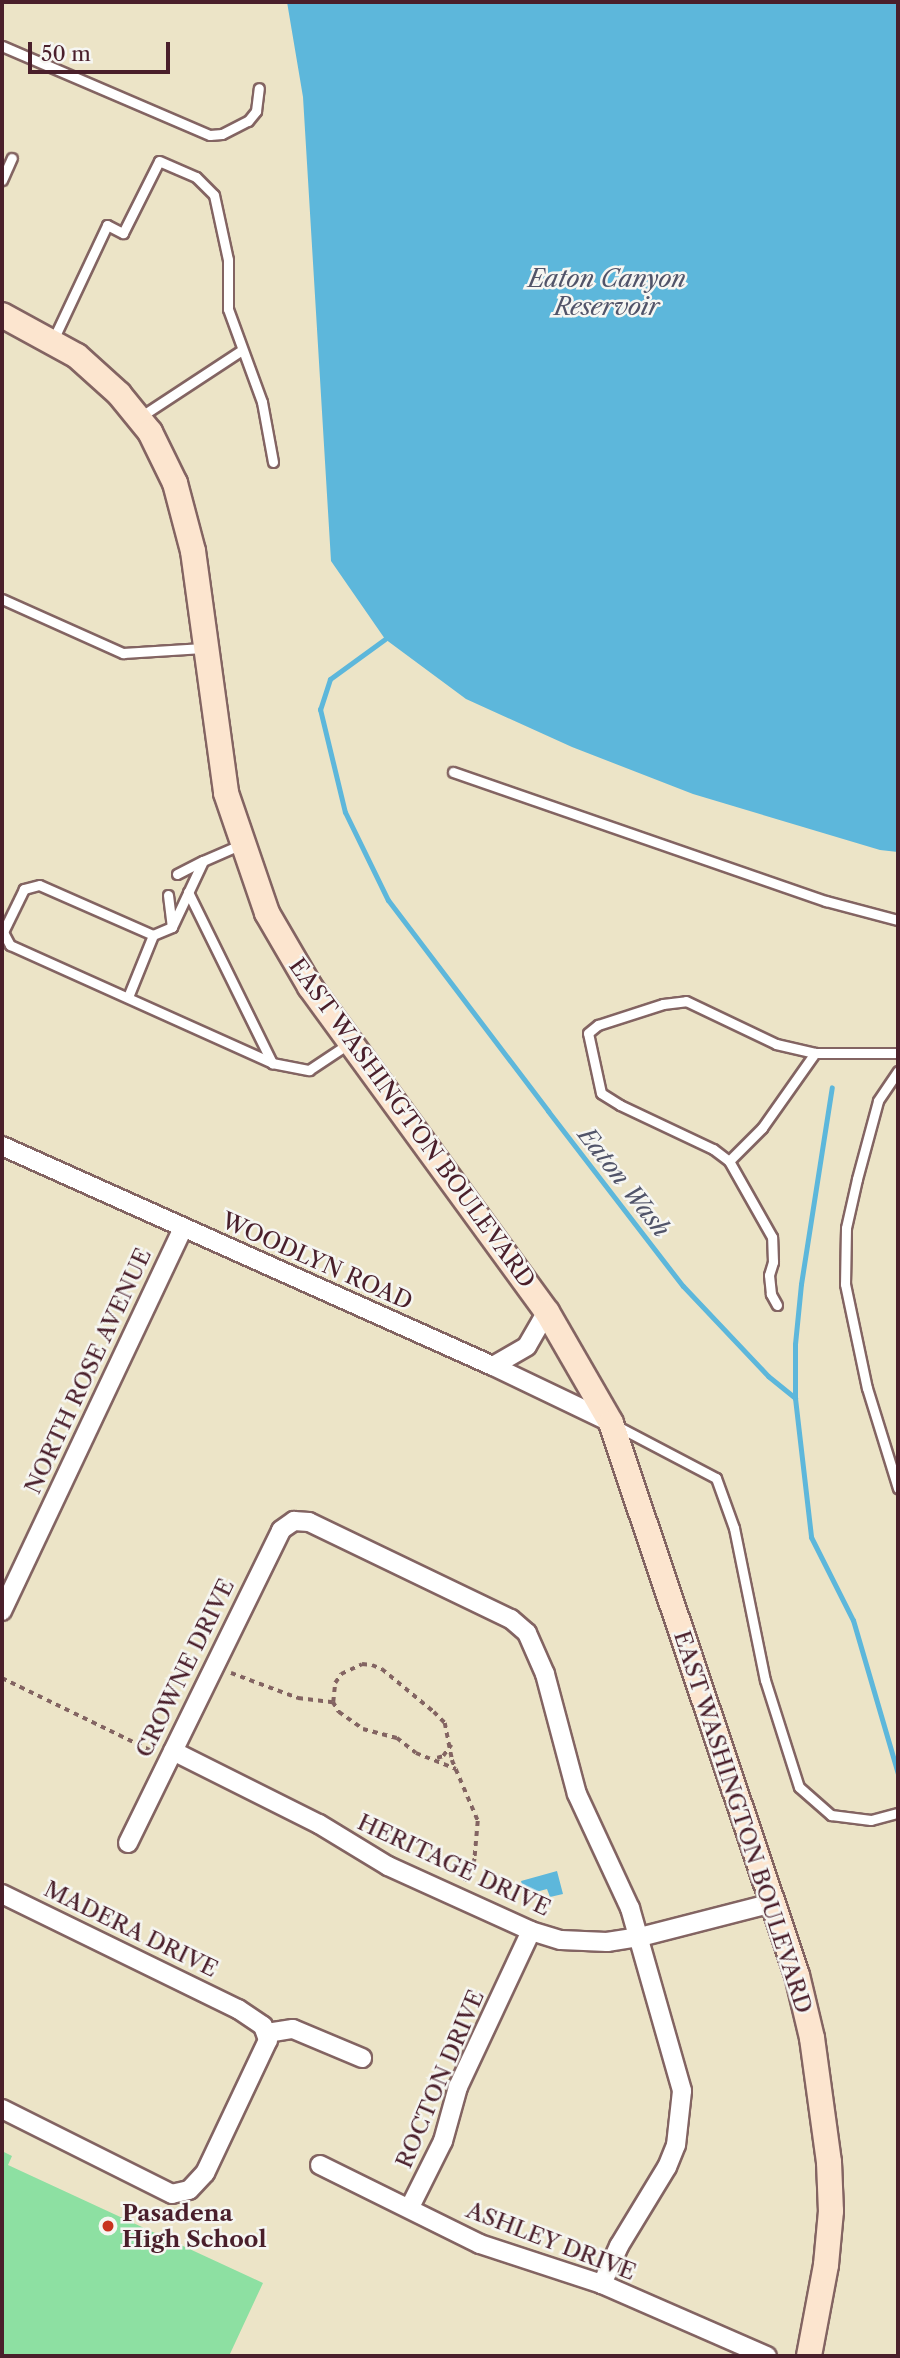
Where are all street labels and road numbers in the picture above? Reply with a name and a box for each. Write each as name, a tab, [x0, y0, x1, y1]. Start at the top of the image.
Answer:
street label: EAST WASHINGTON BOULEVARD	[283, 952, 541, 1294]
street label: WOODLYN ROAD	[217, 1206, 417, 1316]
street label: NORTH ROSE AVENUE	[19, 1243, 157, 1499]
street label: CROWNE DRIVE	[130, 1574, 240, 1762]
street label: EAST WASHINGTON BOULEVARD	[668, 1626, 818, 2018]
street label: HERITAGE DRIVE	[353, 1808, 555, 1922]
street label: MADERA DRIVE	[39, 1875, 223, 1983]
street label: ROCTON DRIVE	[390, 1986, 490, 2172]
street label: ASHLEY DRIVE	[462, 2196, 640, 2286]

